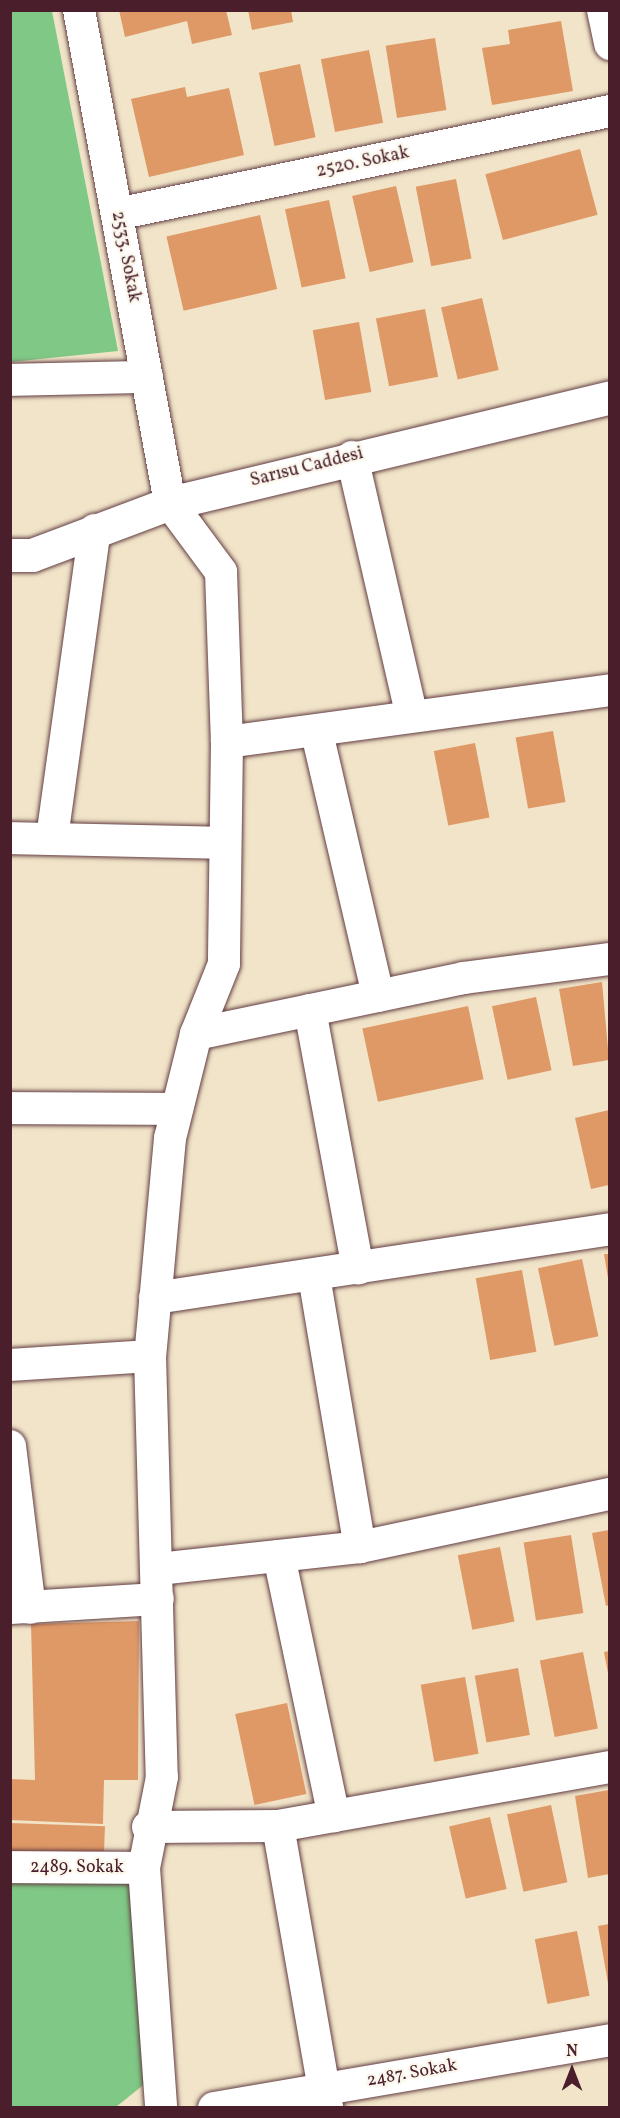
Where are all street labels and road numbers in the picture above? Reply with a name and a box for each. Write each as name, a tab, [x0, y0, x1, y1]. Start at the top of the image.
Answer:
street label: 2520. Sokak	[315, 143, 411, 183]
street label: 2533. Sokak	[106, 210, 144, 304]
street label: Sarısu Caddesi	[248, 443, 366, 493]
street label: 2489. Sokak	[30, 1857, 124, 1879]
street label: 2487. Sokak	[365, 2055, 459, 2093]

